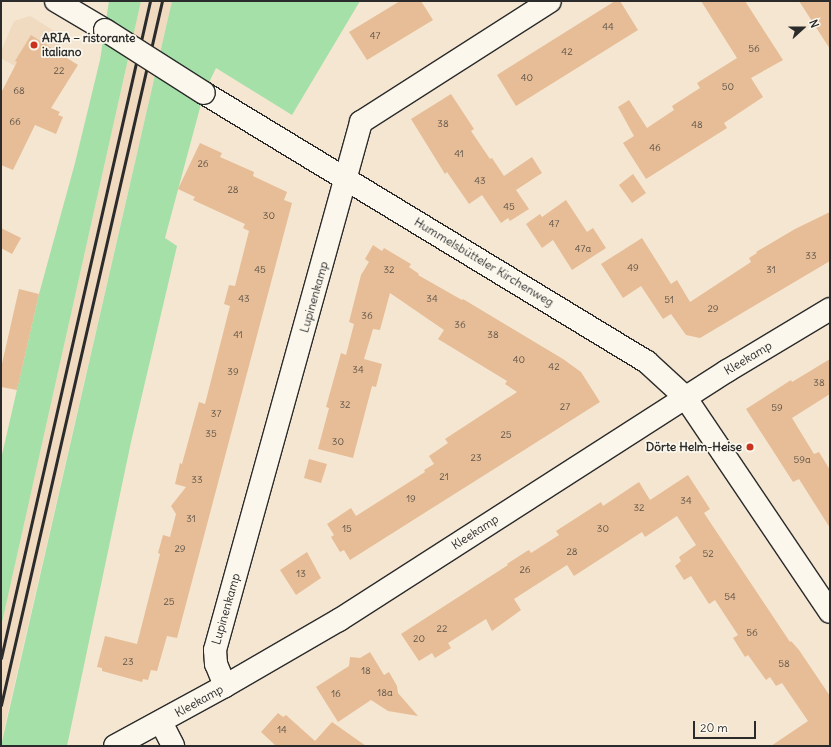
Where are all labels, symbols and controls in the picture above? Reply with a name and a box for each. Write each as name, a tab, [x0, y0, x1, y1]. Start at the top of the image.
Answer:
north arrow	[783, 8, 823, 48]
text: N	[806, 18, 822, 30]
house number: 44	[602, 21, 614, 33]
house number: 47	[370, 30, 380, 42]
place label: ARIA – ristorante italiano	[42, 31, 135, 59]
marker: ARIA – ristorante italiano	[29, 40, 39, 50]
house number: 56	[748, 43, 760, 55]
house number: 42	[561, 46, 573, 58]
house number: 22	[54, 65, 64, 77]
house number: 40	[521, 72, 533, 84]
house number: 50	[722, 81, 734, 93]
house number: 68	[13, 85, 25, 97]
house number: 66	[9, 116, 21, 128]
house number: 38	[437, 118, 449, 130]
house number: 48	[691, 119, 703, 131]
house number: 46	[649, 142, 661, 154]
house number: 41	[454, 148, 464, 160]
house number: 26	[197, 158, 209, 170]
house number: 43	[474, 175, 486, 187]
house number: 28	[227, 184, 239, 196]
house number: 45	[503, 201, 515, 213]
house number: 30	[263, 210, 275, 222]
street label: Hummelsbütteler Kirchenweg	[412, 215, 556, 309]
house number: 47	[549, 218, 559, 230]
house number: 47a	[575, 243, 591, 255]
house number: 33	[805, 250, 817, 262]
street label: Lupinenkamp	[297, 260, 331, 334]
house number: 49	[627, 262, 639, 274]
house number: 45	[254, 264, 266, 276]
house number: 32	[383, 264, 395, 276]
house number: 31	[766, 264, 776, 276]
house number: 43	[238, 293, 250, 305]
house number: 34	[426, 293, 438, 305]
house number: 51	[664, 294, 674, 306]
house number: 29	[707, 303, 719, 315]
house number: 36	[361, 310, 373, 322]
house number: 36	[454, 319, 466, 331]
house number: 41	[233, 329, 243, 341]
house number: 38	[487, 329, 499, 341]
street label: Kleekamp	[721, 338, 775, 378]
house number: 40	[513, 354, 525, 366]
house number: 42	[548, 361, 560, 373]
house number: 34	[352, 364, 364, 376]
house number: 39	[227, 366, 239, 378]
house number: 38	[813, 377, 825, 389]
house number: 32	[339, 399, 351, 411]
house number: 27	[560, 401, 570, 413]
house number: 59	[771, 402, 783, 414]
house number: 37	[211, 408, 221, 420]
house number: 35	[205, 428, 217, 440]
house number: 25	[500, 429, 512, 441]
house number: 30	[332, 436, 344, 448]
place label: Dörte Helm-Heise	[646, 440, 742, 454]
marker: Dörte Helm-Heise	[745, 442, 755, 452]
house number: 23	[470, 452, 482, 464]
house number: 59a	[793, 454, 811, 466]
house number: 21	[439, 471, 449, 483]
house number: 33	[191, 474, 203, 486]
house number: 19	[406, 493, 416, 505]
house number: 34	[680, 495, 692, 507]
house number: 32	[633, 502, 645, 514]
street label: Kleekamp	[449, 511, 501, 553]
house number: 31	[186, 513, 196, 525]
house number: 15	[342, 523, 352, 535]
house number: 30	[597, 523, 609, 535]
house number: 29	[174, 543, 186, 555]
house number: 28	[566, 546, 578, 558]
house number: 52	[702, 548, 714, 560]
house number: 26	[519, 564, 531, 576]
house number: 13	[296, 568, 306, 580]
street label: Lupinenkamp	[209, 572, 243, 646]
house number: 54	[724, 591, 736, 603]
house number: 25	[163, 596, 175, 608]
house number: 22	[437, 623, 447, 635]
house number: 56	[746, 627, 758, 639]
house number: 20	[413, 633, 425, 645]
house number: 23	[122, 656, 134, 668]
house number: 58	[778, 658, 790, 670]
house number: 18	[361, 665, 371, 677]
street label: Kleekamp	[172, 682, 226, 720]
house number: 18a	[377, 687, 393, 699]
house number: 16	[331, 688, 341, 700]
scale bar	[695, 713, 758, 739]
text: 20 m	[700, 720, 728, 735]
house number: 14	[277, 724, 287, 736]

